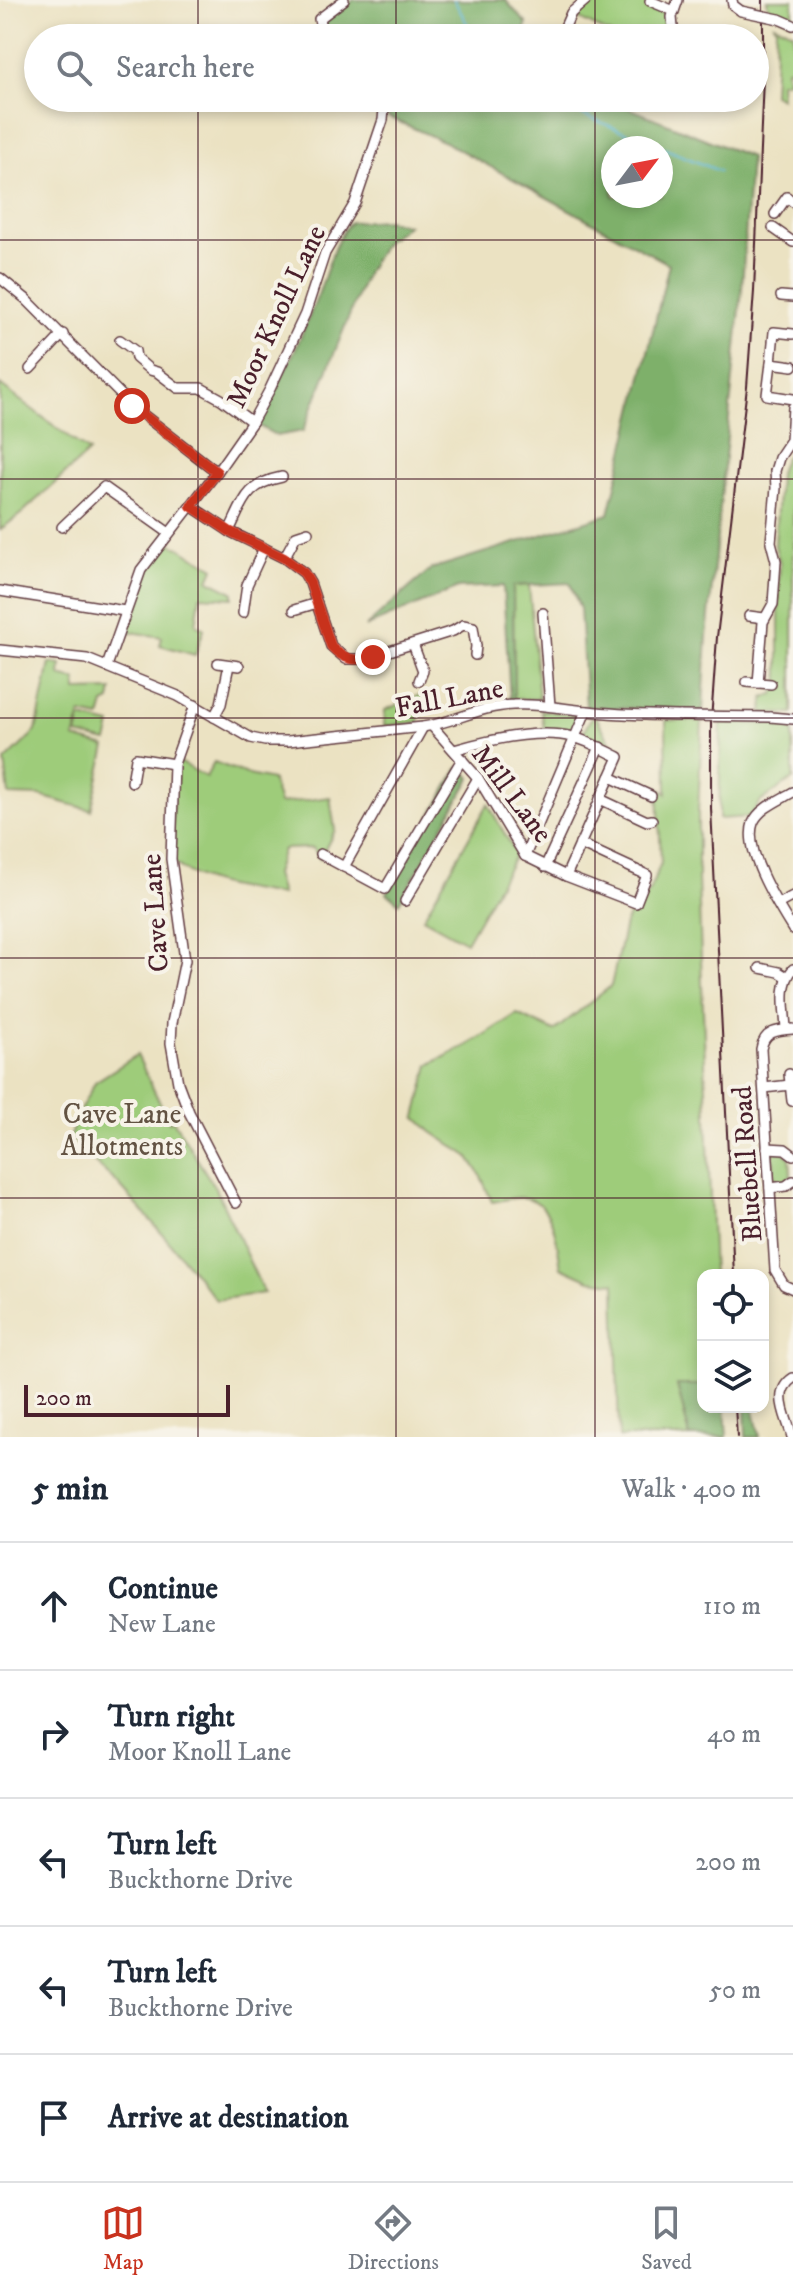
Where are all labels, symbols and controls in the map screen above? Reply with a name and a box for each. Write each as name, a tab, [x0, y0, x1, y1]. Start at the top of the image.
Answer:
search box	[24, 24, 769, 112]
icon: search	[52, 46, 96, 90]
text: Search here	[116, 50, 255, 87]
north arrow	[601, 136, 673, 208]
street label: Moor Knoll Lane	[219, 220, 334, 414]
route start	[114, 388, 150, 424]
route end	[355, 639, 391, 675]
street label: Fall Lane	[392, 671, 506, 726]
street label: Mill Lane	[464, 738, 560, 850]
street label: Cave Lane	[134, 853, 177, 973]
street label: Bluebell Road	[725, 1085, 770, 1243]
park label: Cave Lane Allotments	[61, 1097, 183, 1164]
map controls	[697, 1269, 769, 1413]
button: locate	[697, 1269, 769, 1341]
button: layers	[697, 1341, 769, 1413]
scale bar	[24, 1381, 230, 1417]
text: 200 m	[36, 1385, 92, 1412]
text: 5 min	[32, 1468, 108, 1510]
text: Walk · 400 m	[622, 1473, 761, 1506]
text: Continue	[108, 1571, 218, 1608]
icon: ahead	[32, 1584, 76, 1628]
text: 110 m	[703, 1590, 761, 1623]
text: New Lane	[108, 1608, 216, 1641]
text: Turn right	[108, 1699, 235, 1736]
icon: right	[32, 1712, 76, 1756]
text: 40 m	[707, 1718, 761, 1751]
text: Moor Knoll Lane	[108, 1736, 291, 1769]
text: Turn left	[108, 1827, 217, 1864]
icon: left	[32, 1840, 76, 1884]
text: 200 m	[695, 1846, 761, 1879]
text: Buckthorne Drive	[108, 1864, 293, 1897]
text: Turn left	[108, 1955, 217, 1992]
icon: left	[32, 1968, 76, 2012]
text: 50 m	[709, 1974, 761, 2007]
text: Buckthorne Drive	[108, 1992, 293, 2025]
icon: arrive	[32, 2096, 76, 2140]
text: Arrive at destination	[108, 2100, 349, 2137]
tab: Map	[101, 2201, 145, 2276]
tab: Directions	[348, 2201, 439, 2276]
tab: Saved	[641, 2201, 692, 2276]

